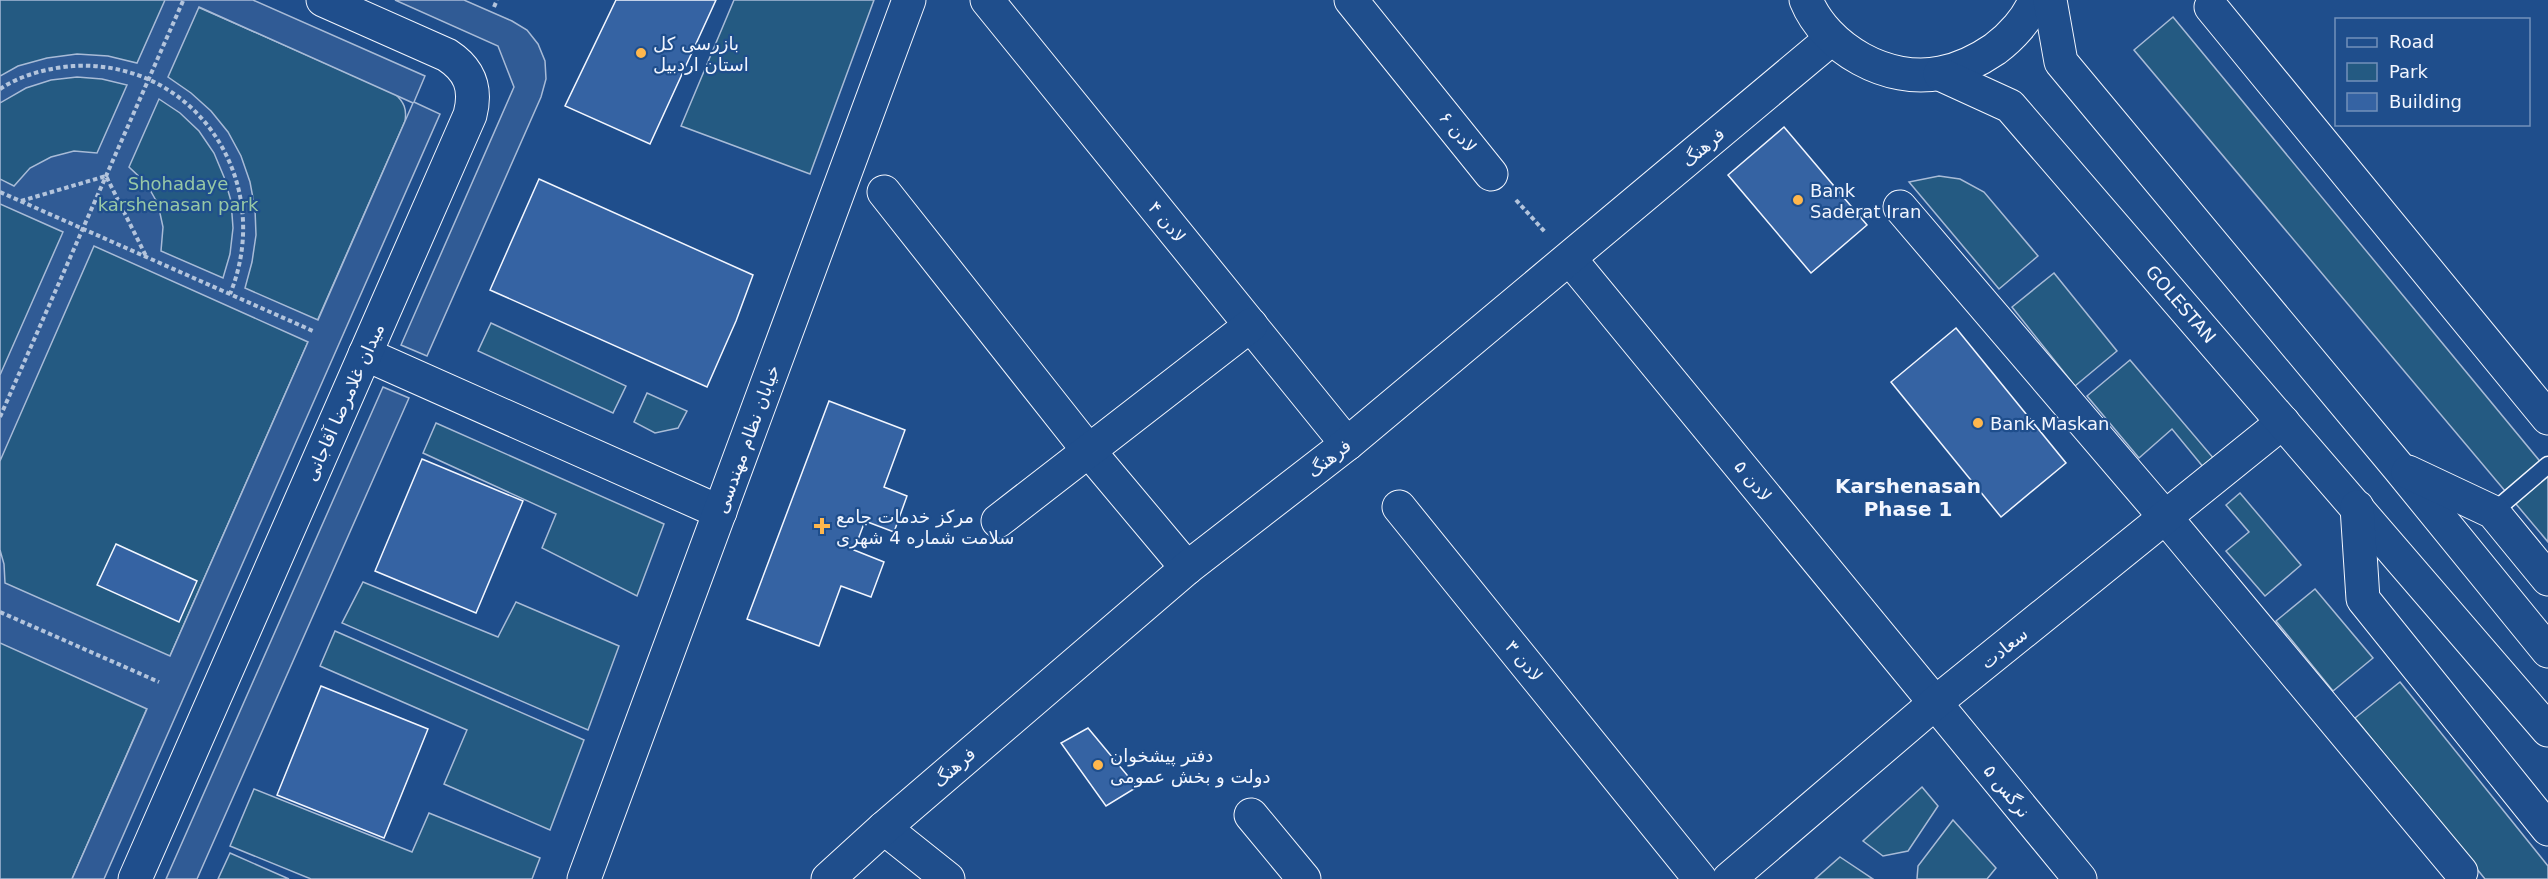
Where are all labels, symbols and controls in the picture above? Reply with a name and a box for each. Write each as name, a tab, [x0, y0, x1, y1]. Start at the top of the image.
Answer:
legend	[2335, 18, 2530, 126]
text: Road	[2389, 31, 2434, 52]
place label: بازرسی کل استان اردبیل	[653, 33, 749, 75]
marker: بازرسی کل استان اردبیل	[634, 46, 648, 60]
text: Park	[2389, 61, 2428, 82]
text: Building	[2389, 91, 2462, 112]
street label: لادن ۶	[1435, 107, 1481, 157]
street label: فرهنگ	[1677, 123, 1729, 172]
park label: Shohadaye karshenasan park	[98, 173, 259, 215]
place label: Bank Saderat Iran	[1810, 180, 1921, 222]
marker: Bank Saderat Iran	[1791, 193, 1805, 207]
street label: لادن ۴	[1144, 197, 1190, 247]
street label: GOLESTAN	[2141, 261, 2221, 347]
street label: میدان غلامرضا آقاجانی	[299, 319, 389, 485]
street label: خیابان نظام مهندسی	[710, 362, 785, 516]
place label: Bank Maskan	[1990, 413, 2109, 434]
marker: Bank Maskan	[1971, 416, 1985, 430]
street label: فرهنگ	[1303, 434, 1356, 482]
street label: لادن ۵	[1730, 456, 1776, 506]
district label: Karshenasan Phase 1	[1835, 474, 1981, 521]
place label: مرکز خدمات جامع سلامت شماره 4 شهری	[836, 506, 1014, 549]
marker: مرکز خدمات جامع سلامت شماره 4 شهری	[813, 517, 831, 535]
street label: سعادت	[1976, 623, 2032, 673]
street label: لادن ۳	[1501, 636, 1547, 686]
street label: فرهنگ	[928, 743, 980, 792]
place label: دفتر پیشخوان دولت و بخش عمومی	[1110, 745, 1270, 788]
marker: دفتر پیشخوان دولت و بخش عمومی	[1091, 758, 1105, 772]
street label: نرگس ۵	[1979, 760, 2035, 822]

